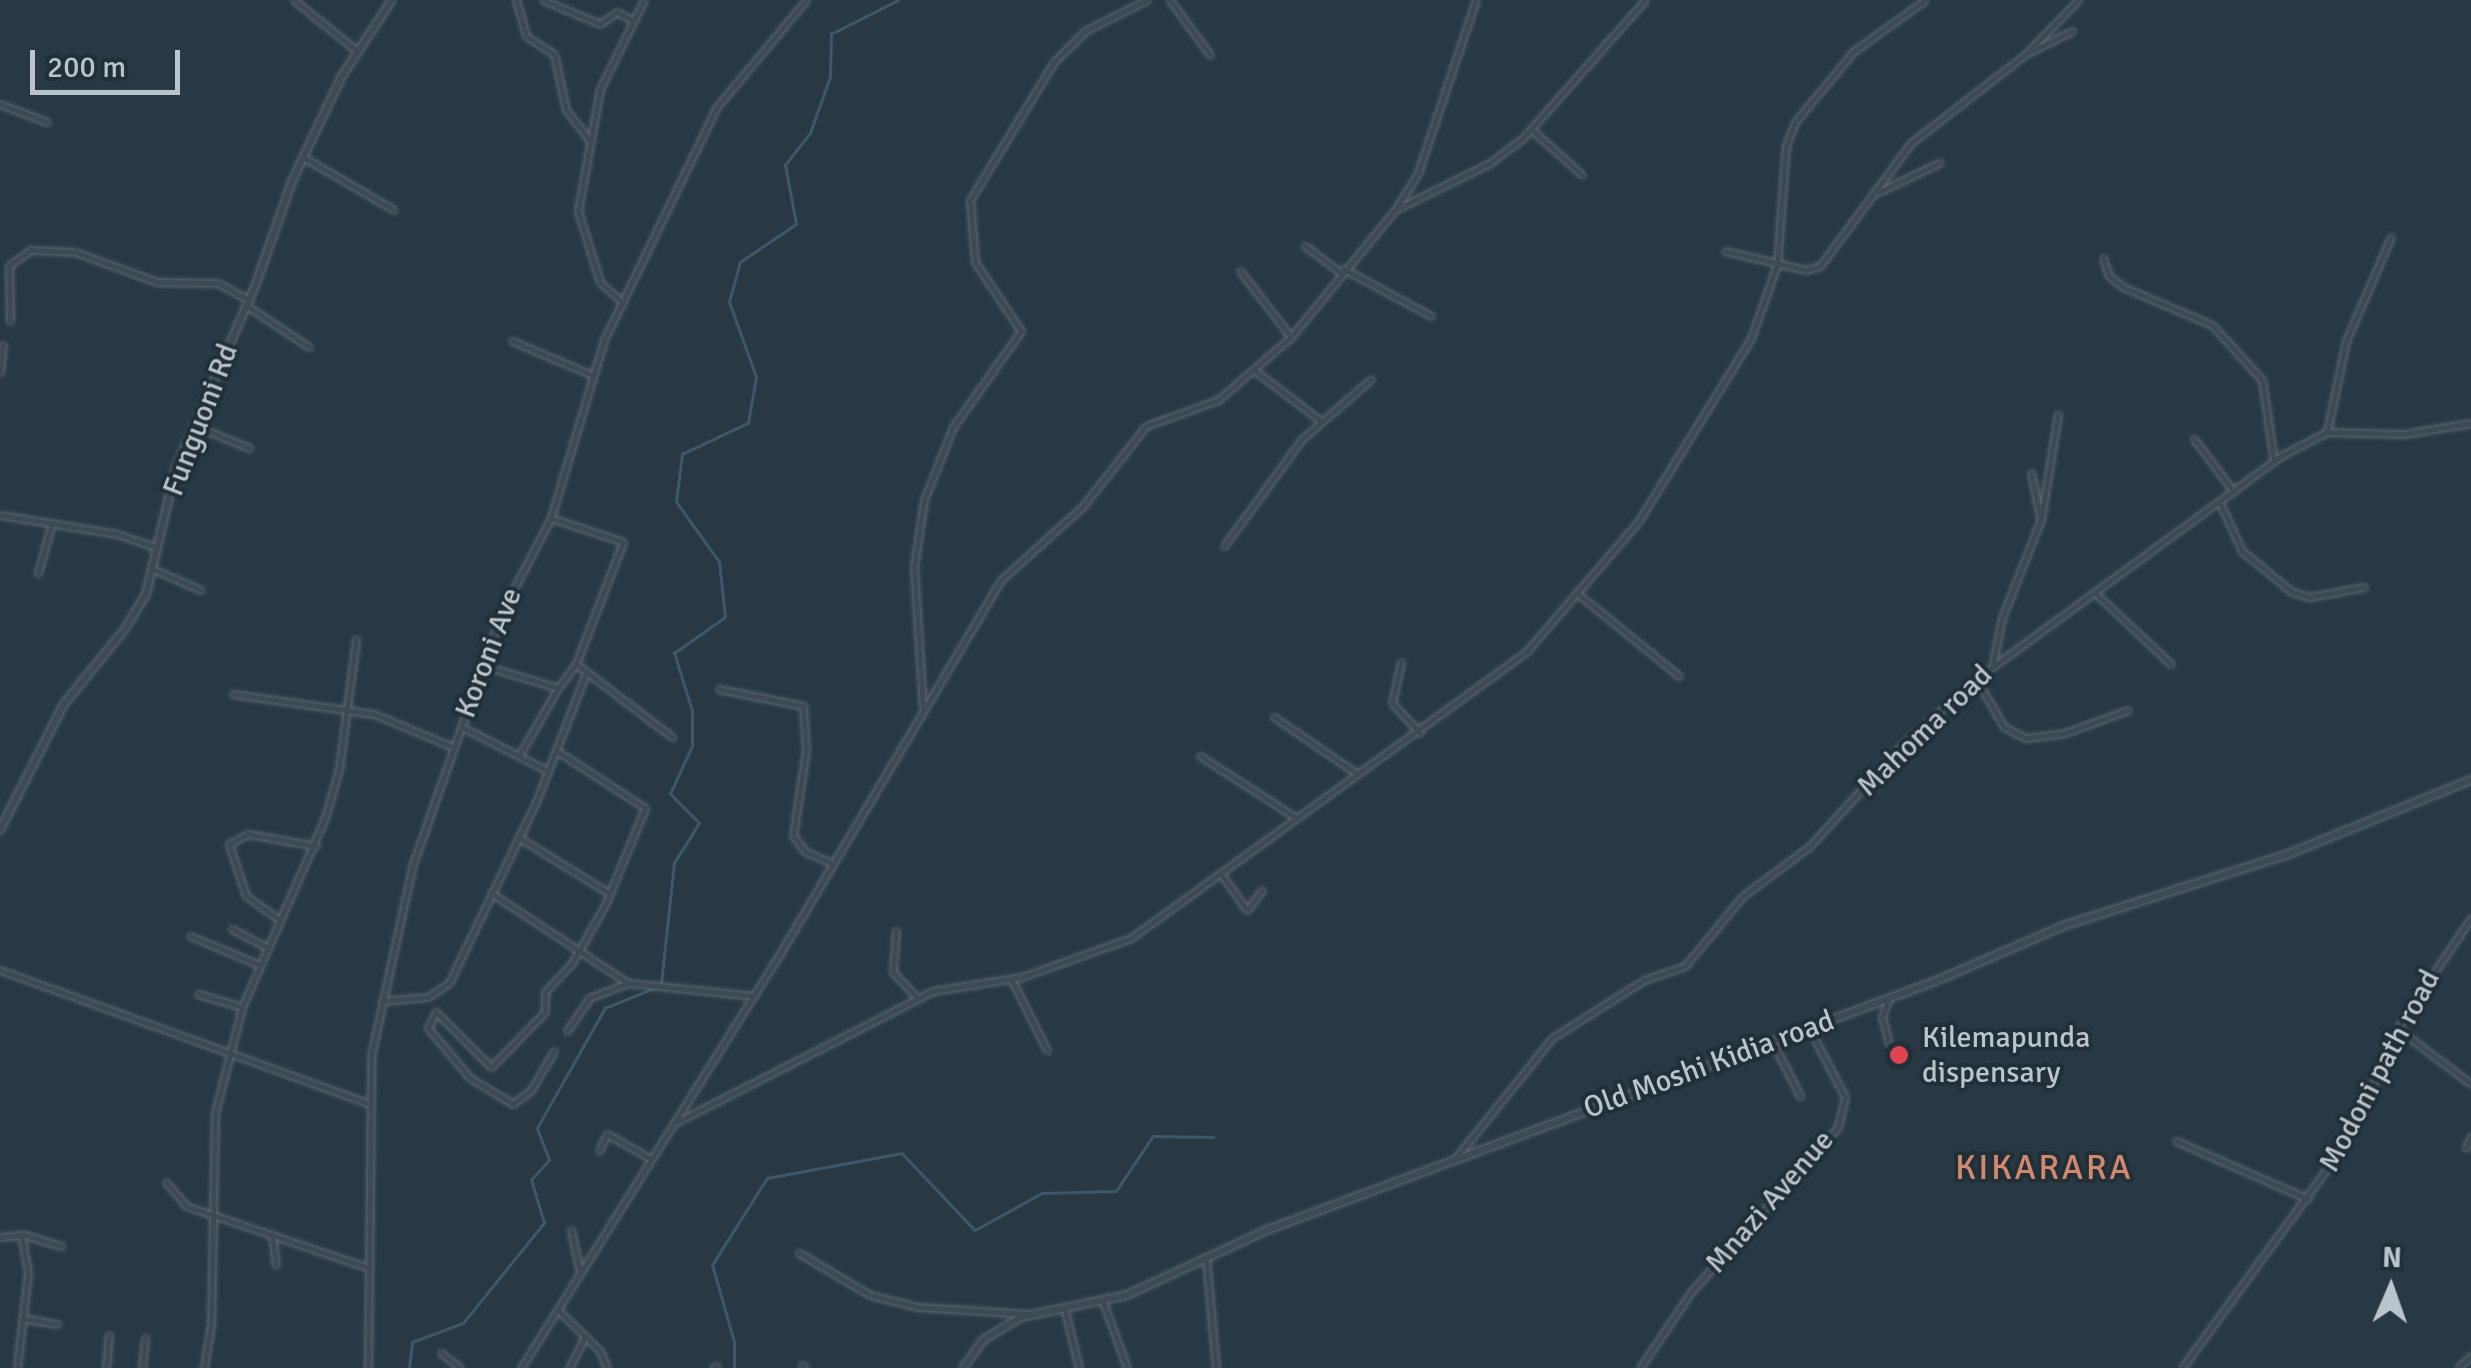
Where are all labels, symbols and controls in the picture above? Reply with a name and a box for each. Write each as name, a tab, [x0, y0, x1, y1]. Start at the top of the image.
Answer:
scale bar	[35, 30, 185, 92]
text: 200 m	[47, 49, 126, 86]
street label: Funguoni Rd	[156, 339, 246, 501]
street label: Koroni Ave	[448, 583, 530, 723]
street label: Mahoma road	[1850, 658, 2000, 804]
street label: Modoni path road	[2312, 964, 2448, 1178]
street label: Old Moshi Kidia road	[1579, 1003, 1839, 1127]
place label: Kilemapunda dispensary	[1922, 1020, 2090, 1090]
marker: Kilemapunda dispensary	[1886, 1042, 1912, 1068]
street label: Mnazi Avenue	[1698, 1123, 1842, 1281]
district label: KIKARARA	[1955, 1147, 2133, 1189]
north arrow	[2341, 1238, 2441, 1338]
text: N	[2382, 1241, 2402, 1275]

